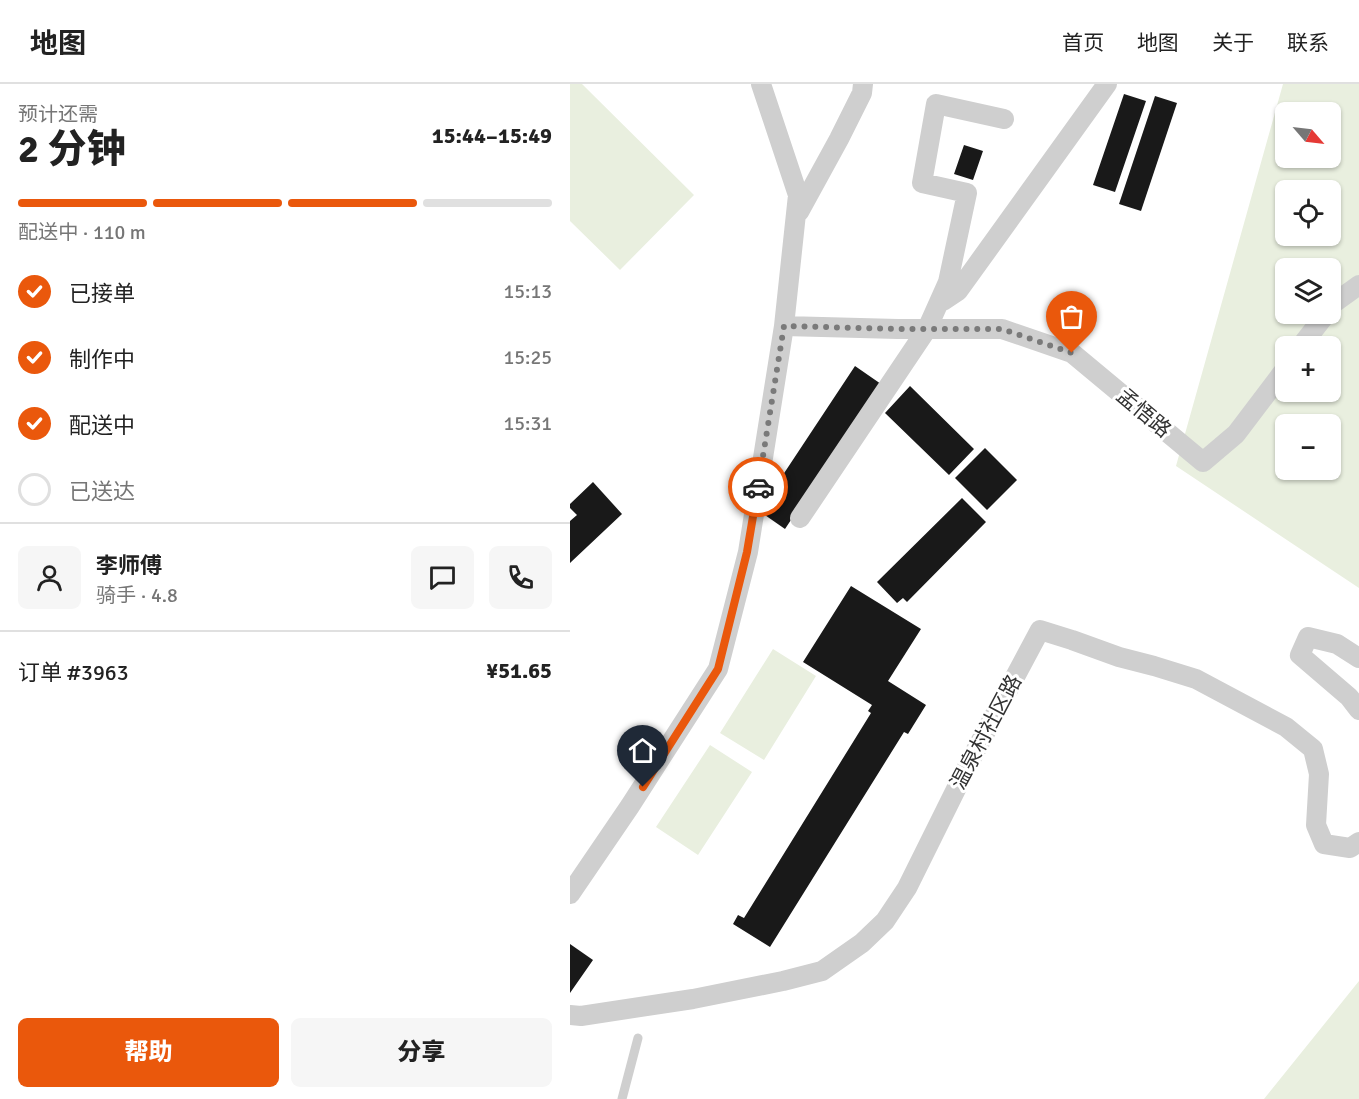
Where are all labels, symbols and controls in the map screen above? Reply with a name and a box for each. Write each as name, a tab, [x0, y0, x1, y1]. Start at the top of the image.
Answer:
text: 地图	[30, 27, 86, 61]
text: 首页	[1062, 30, 1104, 56]
text: 地图	[1137, 30, 1179, 56]
text: 关于	[1212, 30, 1254, 56]
text: 联系	[1287, 30, 1329, 56]
text: 预计还需	[18, 102, 98, 127]
north arrow	[1275, 102, 1341, 168]
map controls	[1275, 102, 1341, 480]
text: 15:44–15:49	[432, 122, 552, 149]
text: 2 分钟	[18, 125, 126, 173]
button: locate	[1275, 180, 1341, 246]
text: 配送中 · 110 m	[18, 220, 146, 245]
button: layers	[1275, 258, 1341, 324]
icon: check	[18, 275, 51, 308]
text: 15:13	[503, 279, 552, 304]
text: 已接单	[69, 280, 135, 307]
pin	[1046, 291, 1097, 353]
icon: bag	[1055, 300, 1088, 333]
button: +	[1275, 336, 1341, 402]
icon: check	[18, 341, 51, 374]
text: 15:25	[503, 345, 552, 370]
text: 制作中	[69, 346, 135, 373]
street label: 孟悟路	[1112, 383, 1176, 443]
icon: check	[18, 407, 51, 440]
text: 15:31	[503, 411, 552, 436]
text: 配送中	[69, 412, 135, 439]
button: −	[1275, 414, 1341, 480]
courier	[728, 457, 788, 517]
icon: car	[742, 471, 775, 504]
text: 已送达	[69, 478, 135, 505]
button: person	[18, 546, 81, 609]
button: chat	[411, 546, 474, 609]
button: phone	[489, 546, 552, 609]
text: 李师傅	[96, 552, 162, 579]
text: 骑手 · 4.8	[96, 583, 178, 608]
text: ¥51.65	[486, 657, 552, 684]
text: 订单 #3963	[18, 659, 129, 686]
street label: 温泉村社区路	[945, 670, 1027, 794]
pin	[617, 725, 668, 787]
icon: home	[626, 734, 659, 767]
button: 帮助	[18, 1018, 279, 1087]
button: 分享	[291, 1018, 552, 1087]

